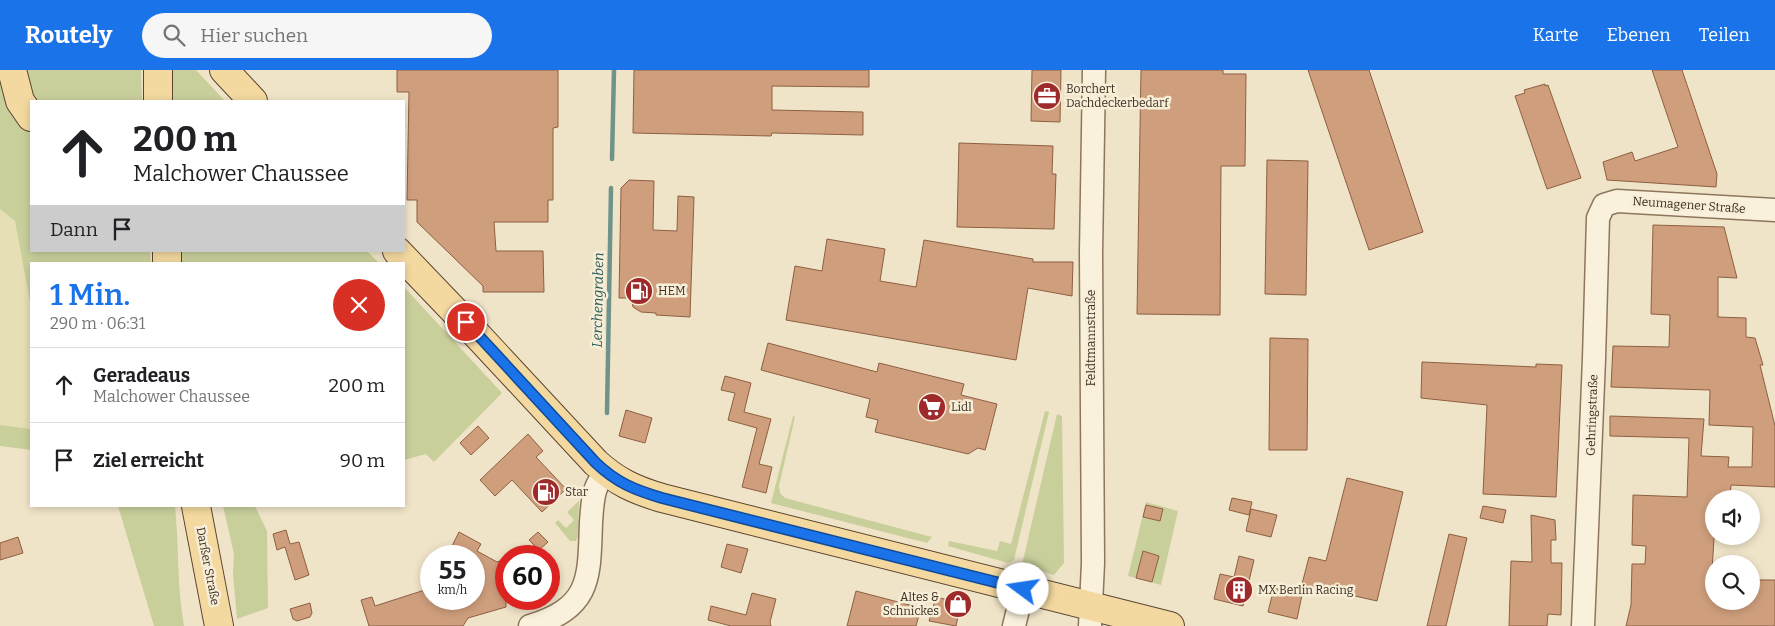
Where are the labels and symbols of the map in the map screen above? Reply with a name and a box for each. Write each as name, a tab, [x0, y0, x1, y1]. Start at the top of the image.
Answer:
office icon: Borchert Dachdeckerbedarf	[1032, 81, 1062, 111]
place label: Borchert Dachdeckerbedarf	[1066, 82, 1169, 110]
street label: Neumagener Straße	[1632, 194, 1746, 216]
water label: Lerchengraben	[589, 252, 607, 348]
fuel station icon: HEM	[624, 276, 654, 306]
place label: HEM	[658, 284, 686, 298]
street label: Feldtmannstraße	[1084, 290, 1098, 386]
pin	[445, 301, 487, 343]
street label: Gehringstraße	[1584, 374, 1600, 456]
supermarket icon: Lidl	[917, 392, 947, 422]
place label: Lidl	[951, 400, 972, 414]
fuel station icon: Star	[531, 477, 561, 507]
place label: Star	[565, 485, 589, 499]
street label: Darßer Straße	[194, 526, 222, 606]
speed limit sign: 60	[495, 545, 560, 610]
position arrow	[996, 562, 1048, 614]
building icon: MX Berlin Racing	[1224, 575, 1254, 605]
place label: MX Berlin Racing	[1258, 583, 1354, 597]
shop icon: Altes & Schnickes	[943, 589, 973, 619]
place label: Altes & Schnickes	[883, 590, 939, 618]

